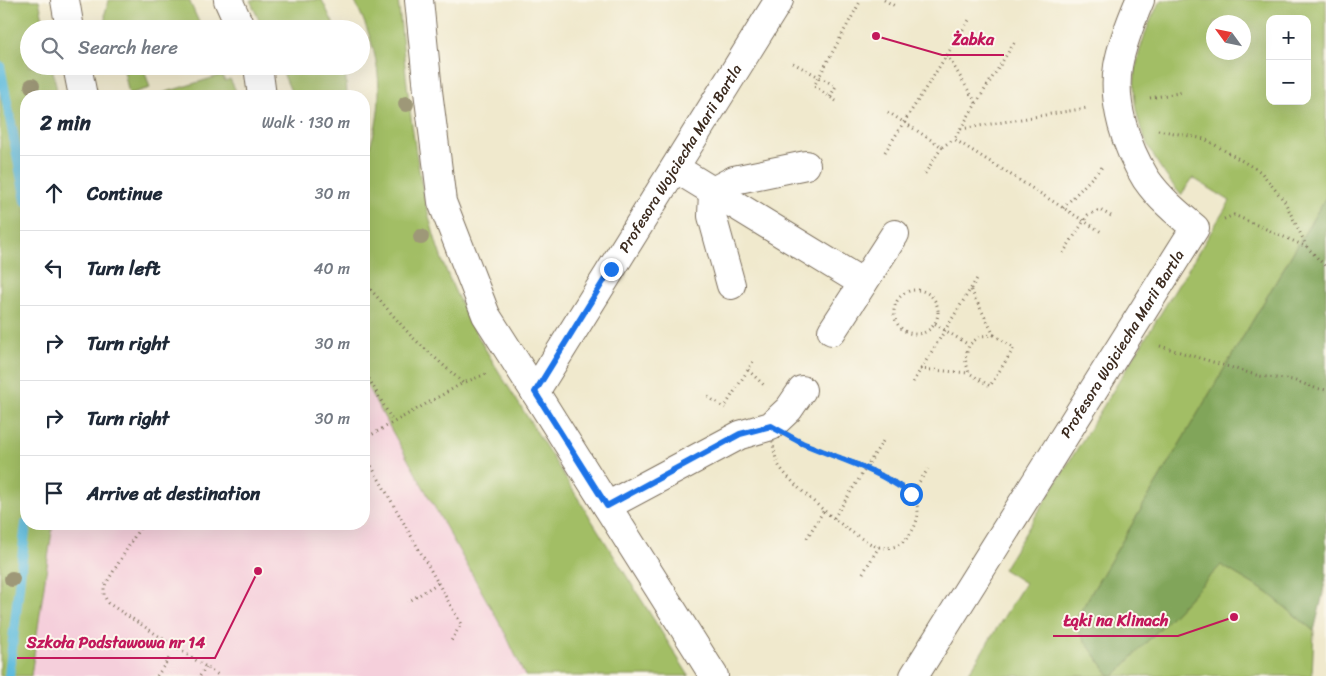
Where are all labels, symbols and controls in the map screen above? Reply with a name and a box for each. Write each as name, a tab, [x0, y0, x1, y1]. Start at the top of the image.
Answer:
north arrow	[1206, 15, 1251, 60]
map controls	[1266, 15, 1311, 105]
button: +	[1266, 15, 1311, 60]
search box	[20, 20, 370, 75]
callout: Żabka	[942, 24, 1004, 55]
text: Żabka	[951, 25, 995, 54]
text: Search here	[78, 31, 178, 64]
icon: search	[38, 34, 66, 62]
street label: Profesora Wojciecha Marii Bartla	[612, 58, 749, 258]
button: −	[1266, 60, 1311, 105]
text: 2 min	[40, 104, 91, 142]
text: Walk · 130 m	[262, 108, 350, 137]
text: Continue	[87, 177, 163, 210]
icon: ahead	[40, 179, 68, 207]
text: 30 m	[315, 179, 350, 208]
street label: Profesora Wojciecha Marii Bartla	[1053, 244, 1192, 443]
text: Turn left	[87, 252, 160, 285]
icon: left	[40, 254, 68, 282]
text: 40 m	[313, 254, 350, 283]
route end	[600, 258, 623, 281]
text: Turn right	[87, 327, 169, 360]
icon: right	[40, 329, 68, 357]
text: 30 m	[315, 329, 350, 358]
text: Turn right	[87, 402, 169, 435]
icon: right	[40, 404, 68, 432]
text: 30 m	[315, 404, 350, 433]
text: Arrive at destination	[87, 477, 260, 510]
icon: arrive	[40, 479, 68, 507]
route start	[900, 483, 923, 506]
callout: Łąki na Klinach	[1053, 605, 1178, 636]
text: Łąki na Klinach	[1062, 606, 1169, 635]
callout: Szkoła Podstawowa nr 14	[17, 627, 215, 658]
text: Szkoła Podstawowa nr 14	[26, 628, 205, 657]

